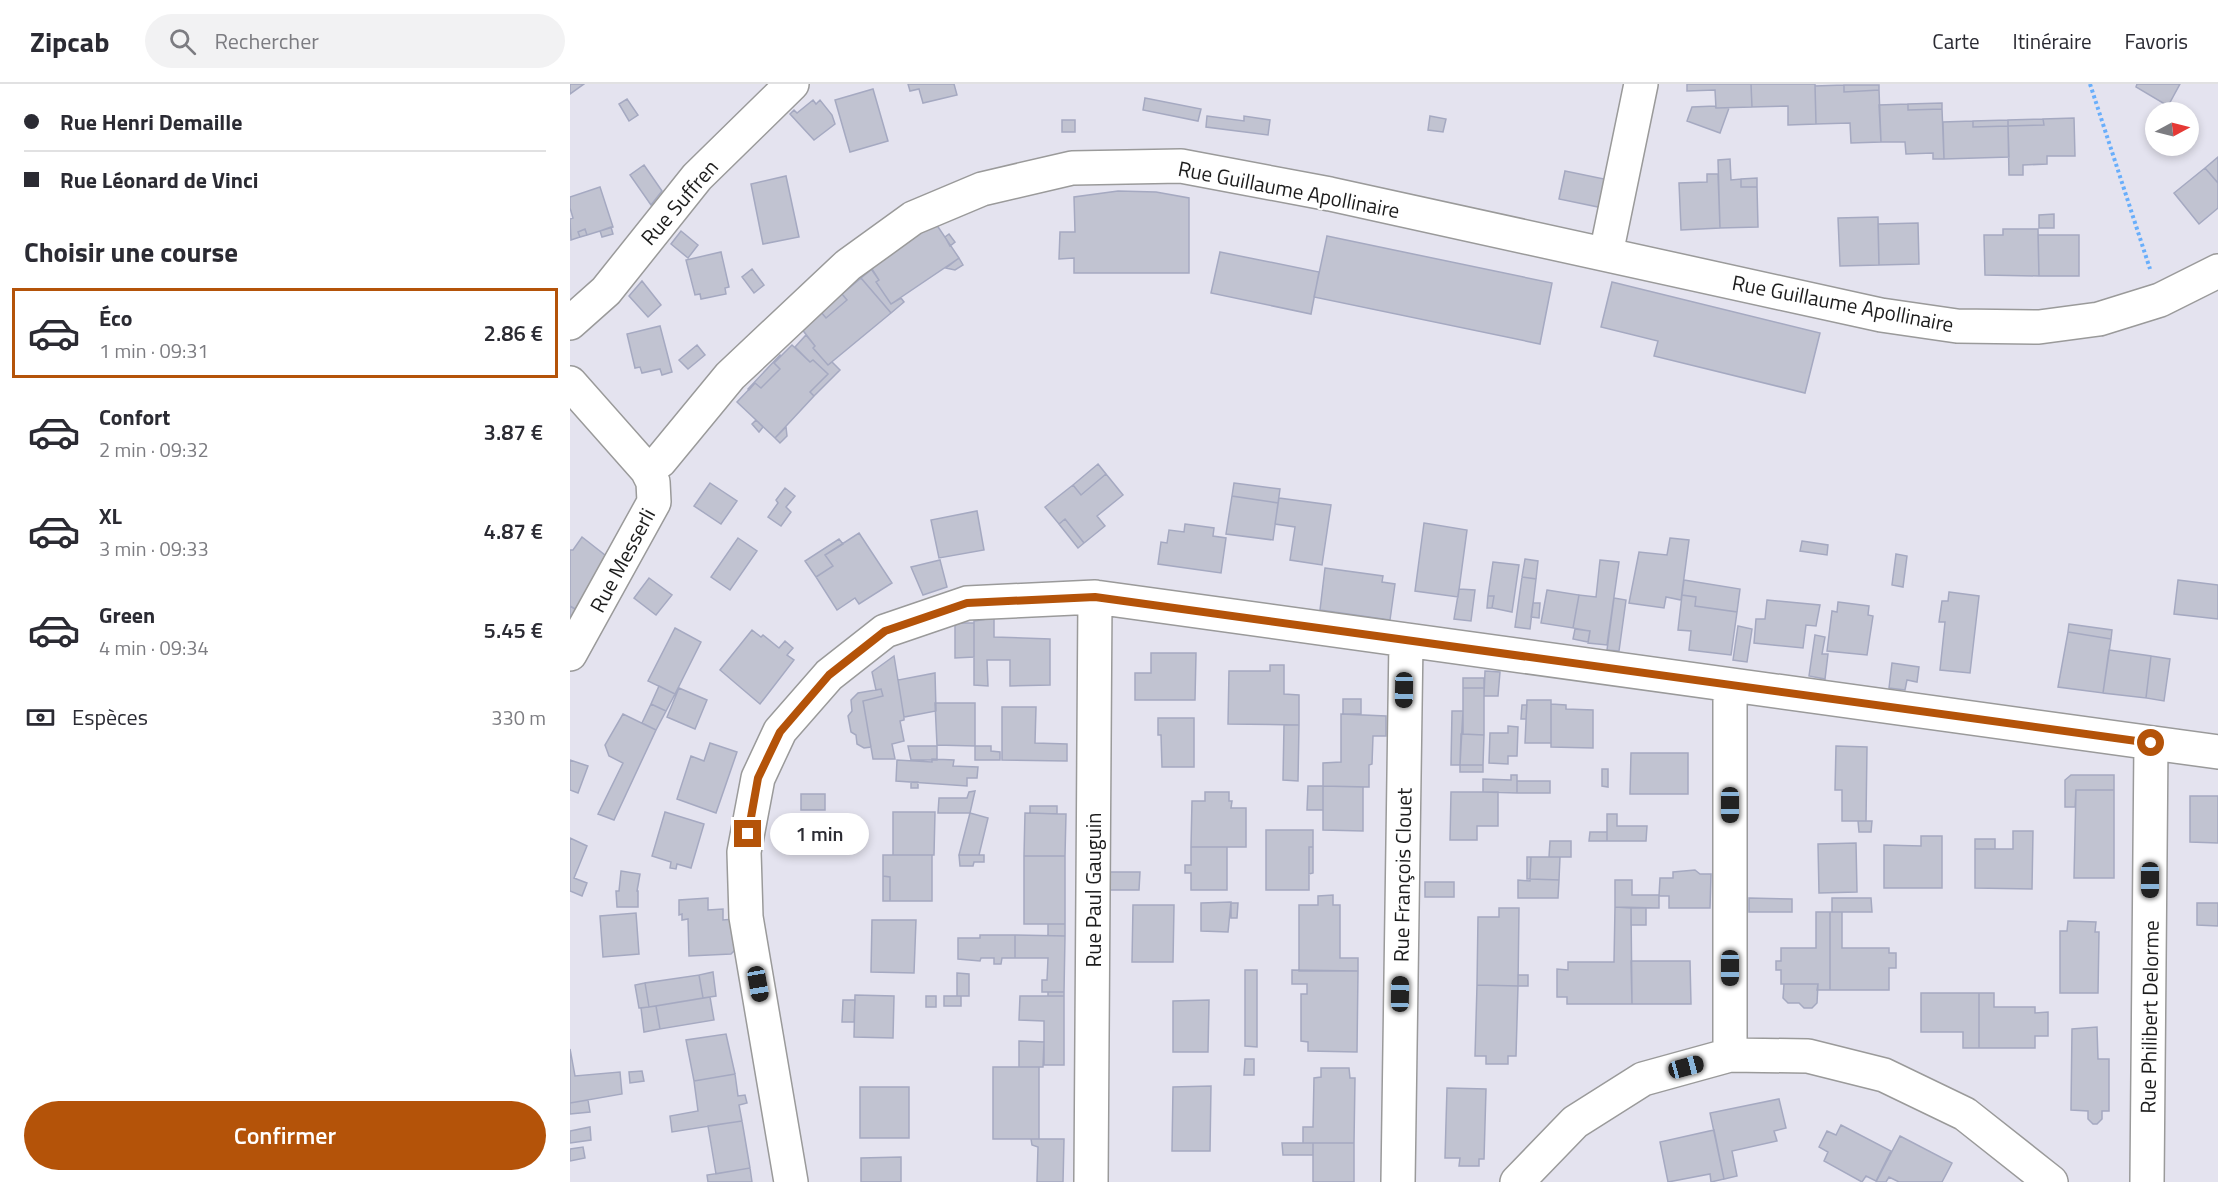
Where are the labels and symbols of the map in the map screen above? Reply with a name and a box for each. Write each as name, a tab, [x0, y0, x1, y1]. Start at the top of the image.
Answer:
north arrow	[2145, 102, 2199, 156]
street label: Rue Suffren	[633, 152, 725, 252]
street label: Rue Guillaume Apollinaire	[1175, 152, 1403, 226]
street label: Rue Guillaume Apollinaire	[1729, 266, 1957, 340]
street label: Rue Messerli	[581, 502, 663, 618]
car	[1395, 672, 1413, 708]
route start	[2137, 729, 2164, 756]
street label: Rue François Clouet	[1384, 787, 1420, 962]
car	[1721, 787, 1739, 823]
street label: Rue Paul Gauguin	[1077, 812, 1109, 968]
callout: 1 min	[769, 813, 868, 855]
route end	[734, 820, 761, 847]
car	[2141, 862, 2159, 898]
street label: Rue Philibert Delorme	[2131, 920, 2167, 1114]
car	[1721, 950, 1739, 986]
car	[746, 965, 770, 1003]
car	[1391, 976, 1409, 1012]
car	[1666, 1054, 1706, 1080]

